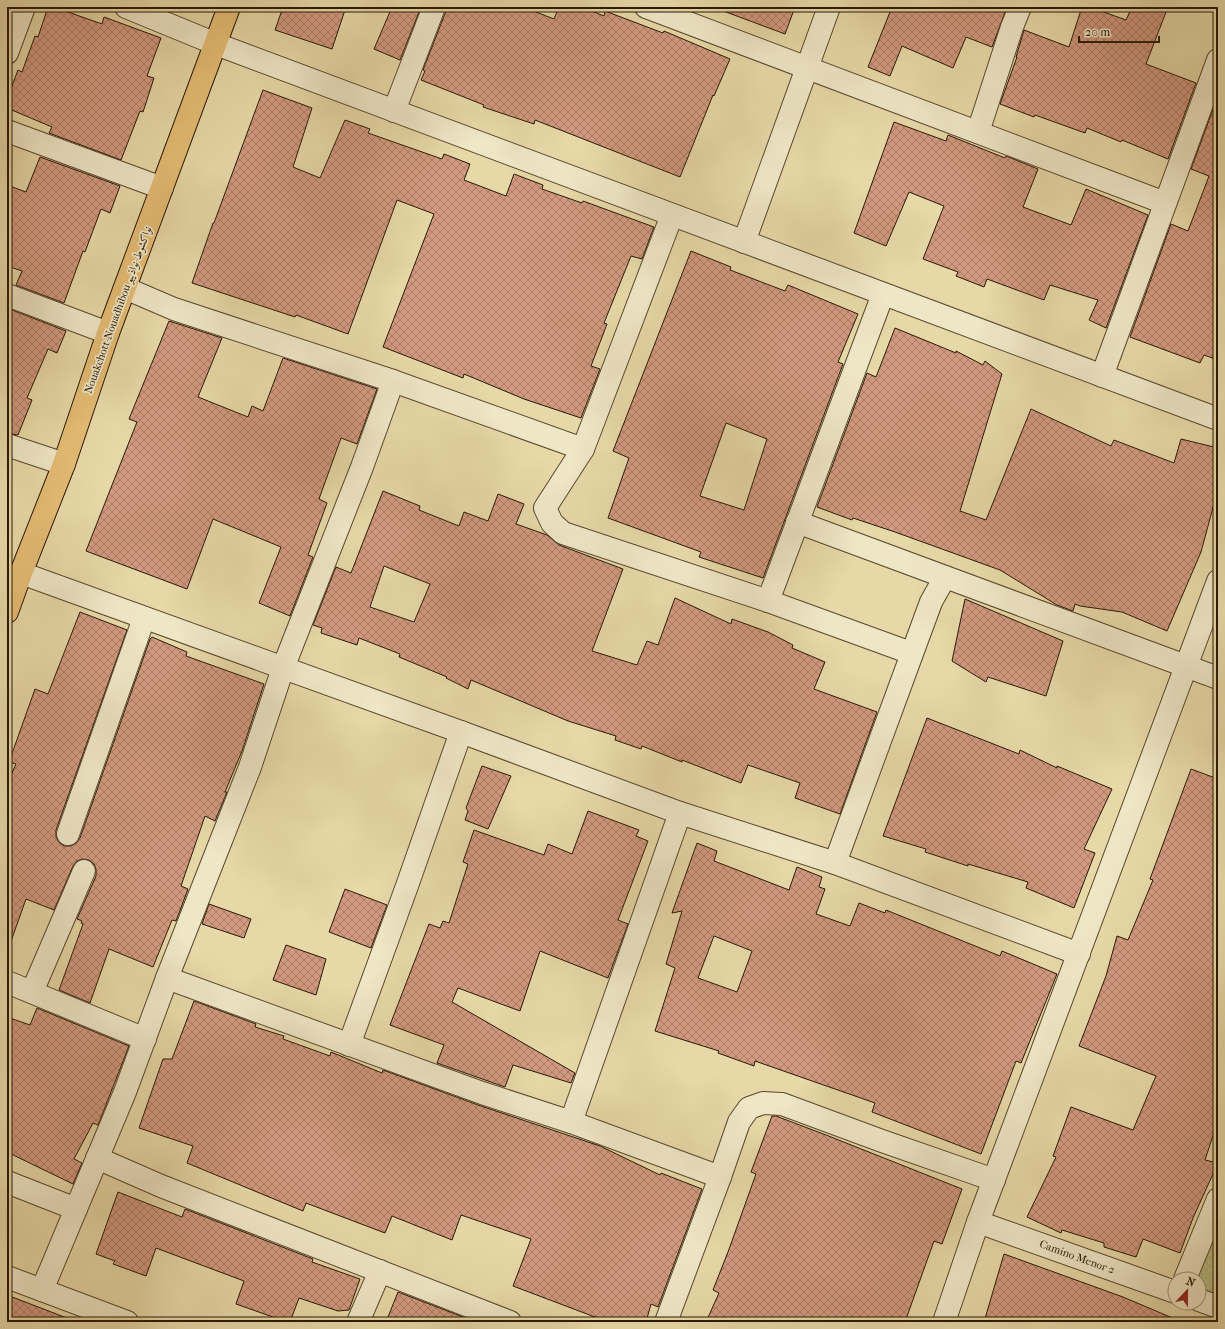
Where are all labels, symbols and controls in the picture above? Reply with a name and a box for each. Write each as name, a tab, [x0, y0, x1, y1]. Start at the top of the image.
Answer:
scale bar	[1079, 18, 1159, 44]
text: 20 m	[1085, 25, 1110, 39]
street label: Nouakchott-Nouadhibou نواكشوط-نواذيبو	[82, 225, 154, 395]
street label: Camino Menor 2	[1038, 1237, 1117, 1277]
north arrow	[1167, 1271, 1207, 1311]
text: N	[1184, 1275, 1197, 1290]

